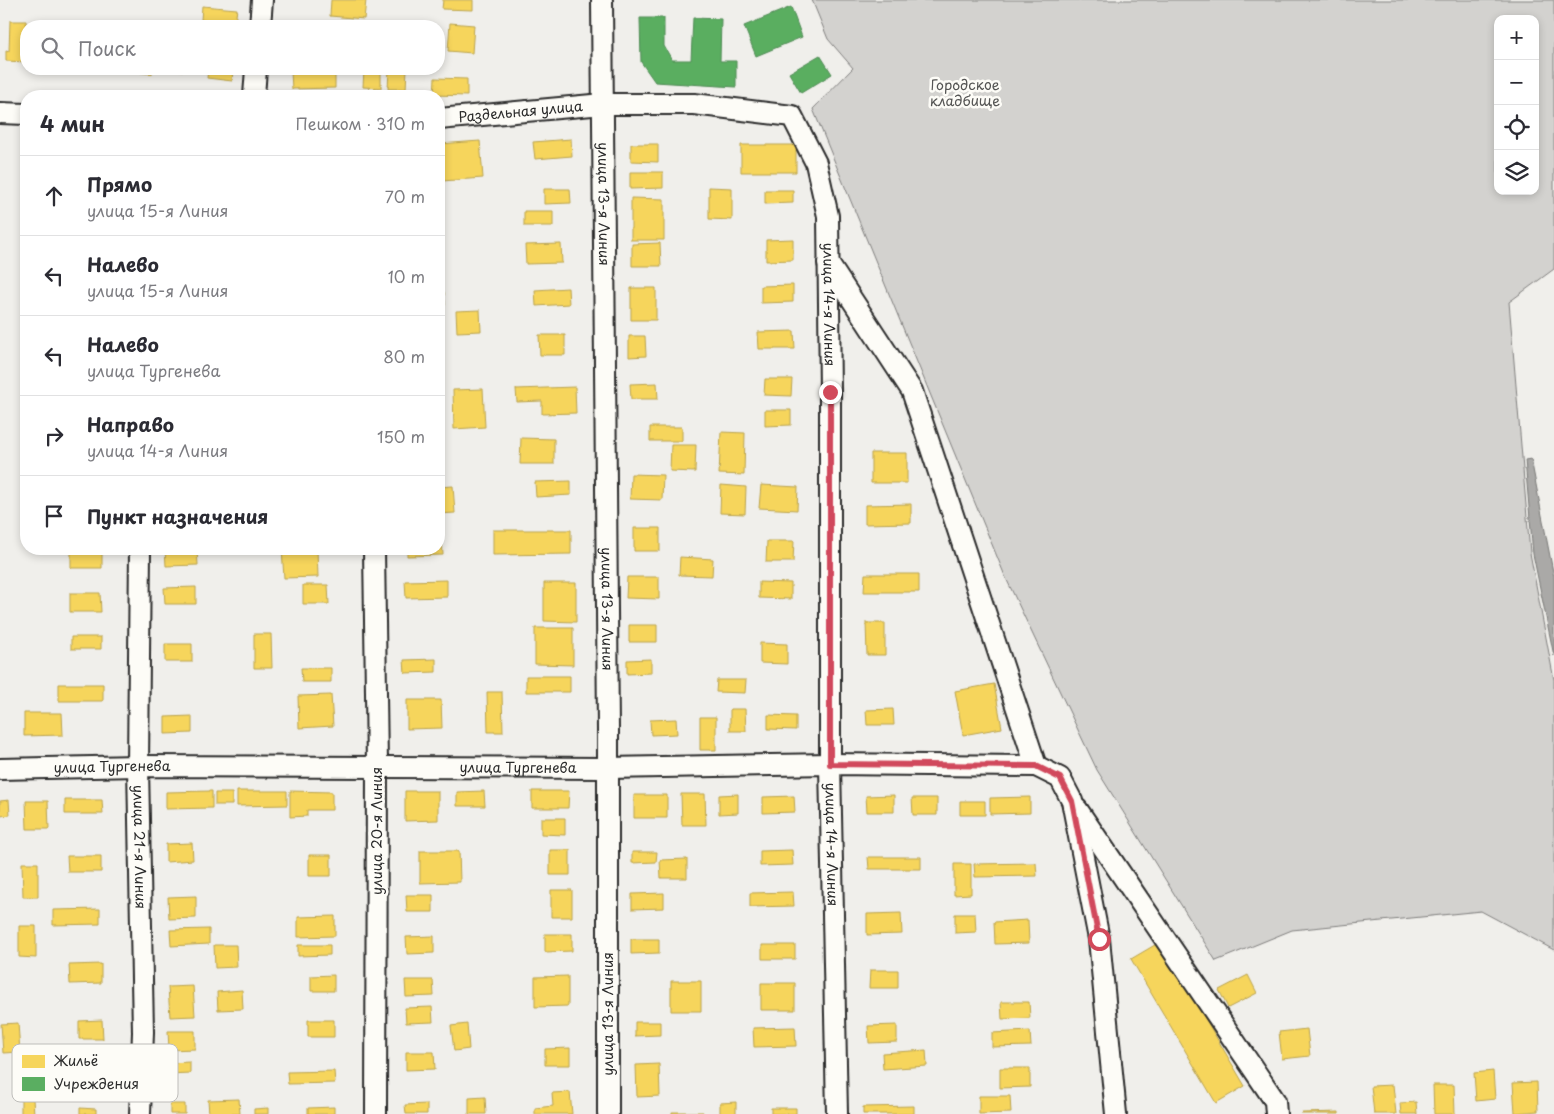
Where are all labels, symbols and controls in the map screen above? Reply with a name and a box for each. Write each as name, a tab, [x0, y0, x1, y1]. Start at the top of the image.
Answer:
map controls	[1494, 15, 1539, 195]
button: +	[1494, 15, 1539, 60]
search box	[20, 20, 445, 75]
icon: search	[38, 34, 66, 62]
text: Поиск	[78, 34, 136, 62]
button: −	[1494, 60, 1539, 105]
park label: Городское кладбище	[930, 74, 1000, 111]
street label: Раздельная улица	[458, 95, 584, 127]
button: locate	[1494, 105, 1539, 150]
text: 4 мин	[40, 107, 105, 139]
text: Пешком · 310 m	[296, 111, 425, 135]
street label: улица 13-я Линия	[593, 142, 615, 266]
button: layers	[1494, 150, 1539, 195]
text: Прямо	[87, 170, 152, 198]
icon: ahead	[40, 182, 68, 210]
text: 70 m	[385, 184, 425, 208]
text: улица 15-я Линия	[87, 198, 228, 222]
street label: улица 14-я Линия	[818, 243, 841, 366]
text: Налево	[87, 250, 159, 278]
icon: left	[40, 262, 68, 290]
text: 10 m	[388, 264, 425, 288]
text: улица 15-я Линия	[87, 278, 228, 302]
text: Налево	[87, 330, 159, 358]
icon: left	[40, 342, 68, 370]
text: 80 m	[383, 344, 425, 368]
text: улица Тургенева	[87, 358, 220, 382]
route end	[819, 381, 842, 404]
text: Направо	[87, 410, 174, 438]
icon: right	[40, 422, 68, 450]
text: 150 m	[377, 424, 425, 448]
text: улица 14-я Линия	[87, 438, 228, 462]
icon: arrive	[40, 502, 68, 530]
text: Пункт назначения	[87, 502, 268, 530]
street label: улица 13-я Линия	[596, 547, 619, 671]
street label: улица Тургенева	[53, 755, 171, 778]
street label: улица Тургенева	[459, 756, 577, 778]
street label: улица 20-я Линия	[366, 767, 387, 895]
street label: улица 14-я Линия	[820, 782, 844, 906]
street label: улица 21-я Линия	[128, 785, 152, 909]
route start	[1088, 928, 1111, 951]
street label: улица 13-я Линия	[597, 952, 618, 1076]
legend	[12, 1044, 178, 1102]
text: Жильё	[53, 1050, 98, 1071]
text: Учреждения	[54, 1073, 139, 1094]

